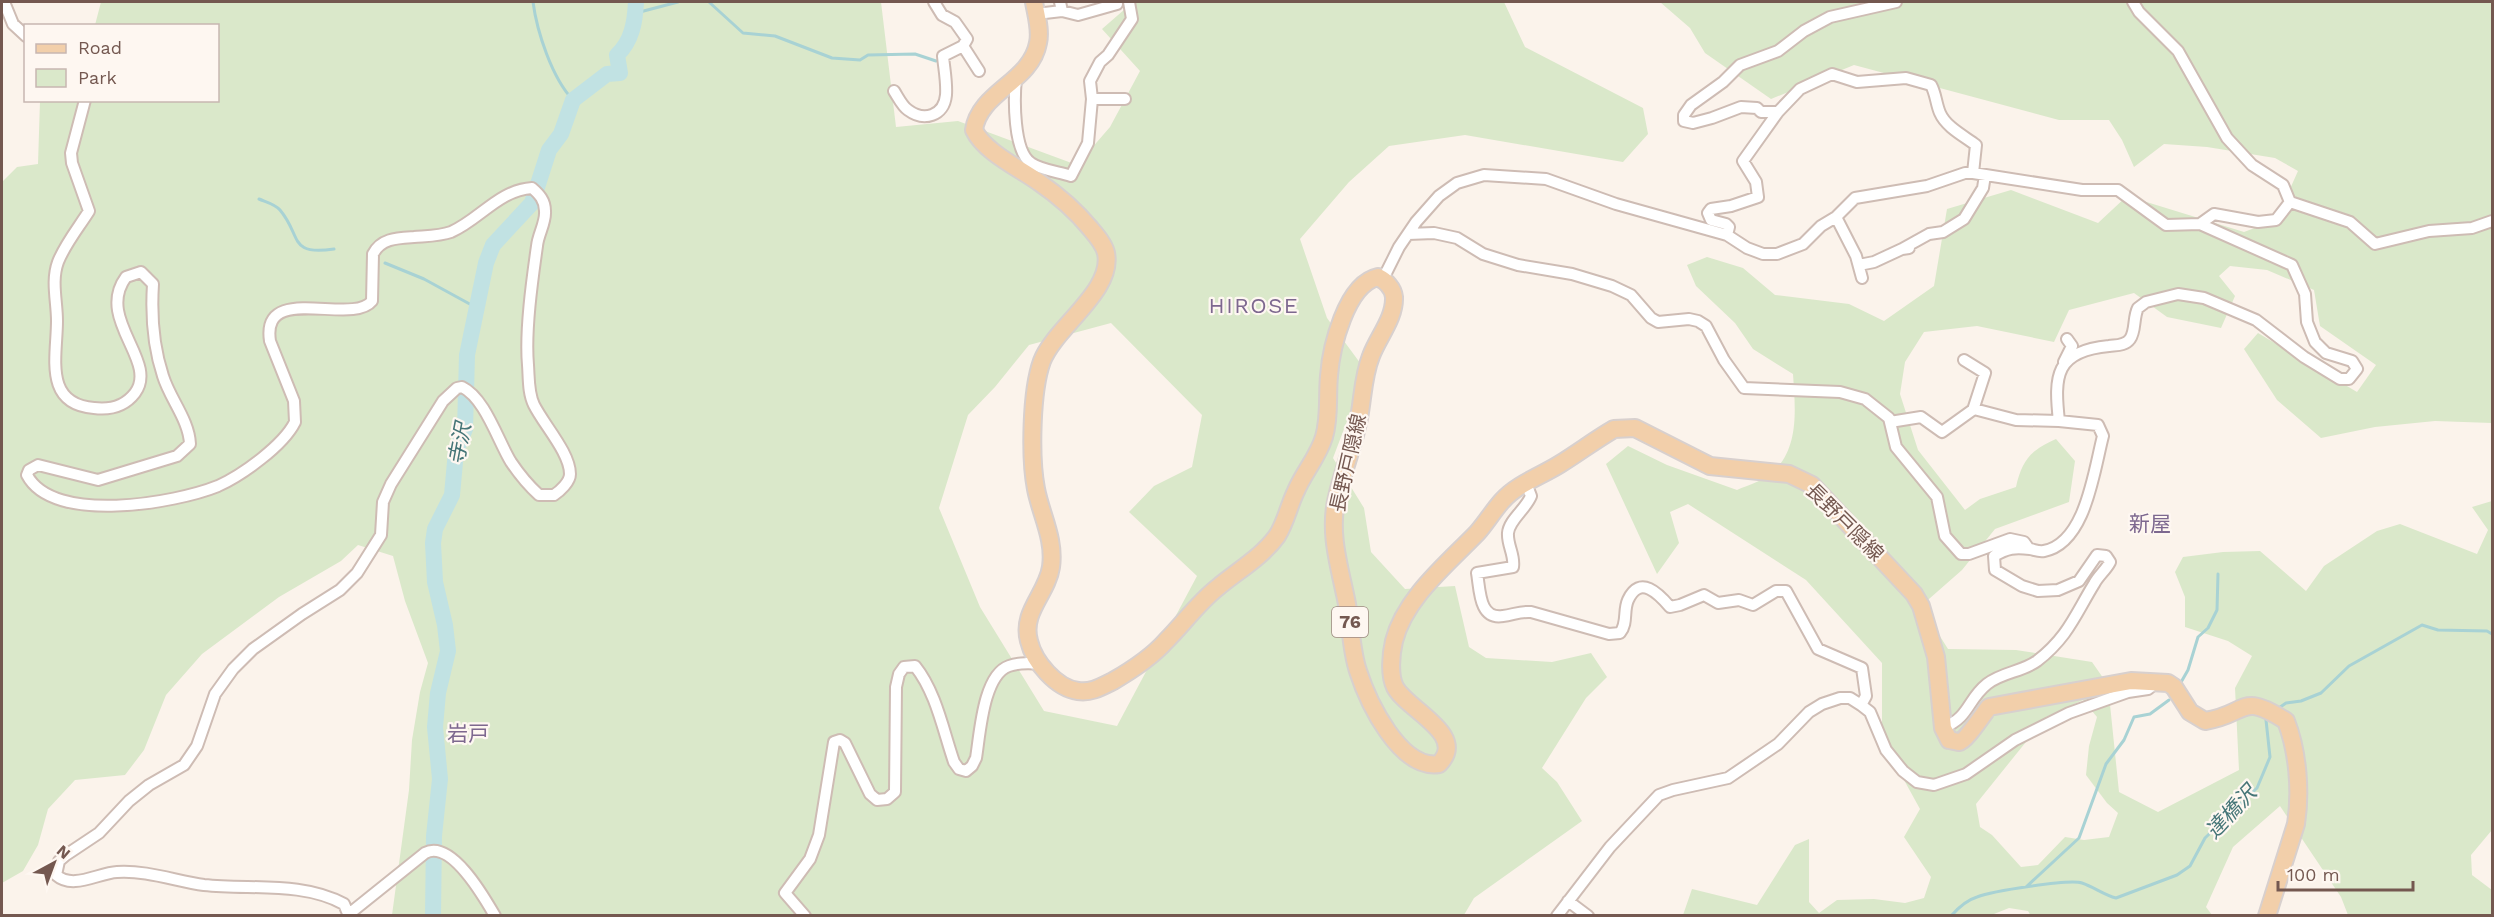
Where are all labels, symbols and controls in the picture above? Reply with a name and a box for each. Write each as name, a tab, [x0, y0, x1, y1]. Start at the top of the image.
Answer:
legend	[24, 24, 219, 102]
text: Road	[78, 37, 122, 58]
text: Park	[78, 67, 117, 88]
district label: HIROSE	[1209, 293, 1299, 318]
street label: 長野戸隠線	[1325, 412, 1371, 514]
water label: 寺沢	[443, 418, 476, 467]
street label: 長野戸隠線	[1801, 478, 1889, 566]
district label: 新屋	[2129, 511, 2171, 536]
road number: 76	[1332, 607, 1368, 637]
district label: 岩戸	[447, 721, 489, 746]
water label: 達橋沢	[2200, 778, 2263, 843]
north arrow	[24, 833, 84, 893]
text: N	[53, 841, 74, 863]
scale bar	[2278, 854, 2413, 892]
text: 100 m	[2287, 864, 2340, 885]

